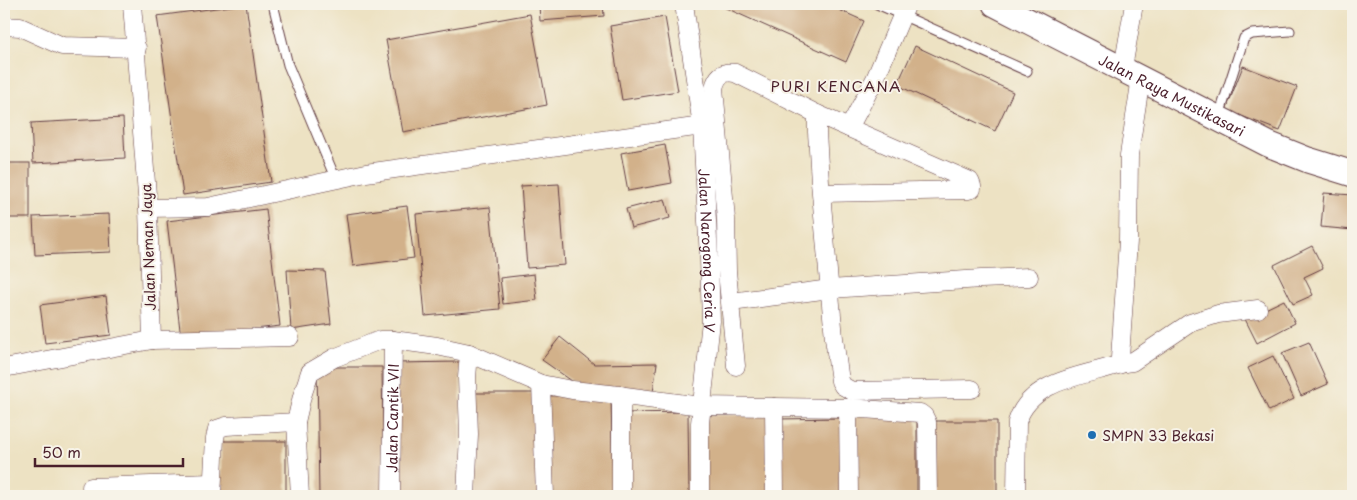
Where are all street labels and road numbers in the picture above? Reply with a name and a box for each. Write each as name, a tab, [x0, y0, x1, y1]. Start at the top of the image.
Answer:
street label: Jalan Raya Mustikasari	[1095, 49, 1249, 141]
street label: Jalan Narogong Ceria V	[694, 168, 722, 334]
street label: Jalan Neman Jaya	[135, 183, 161, 311]
street label: Jalan Cantik VII	[381, 363, 403, 473]

